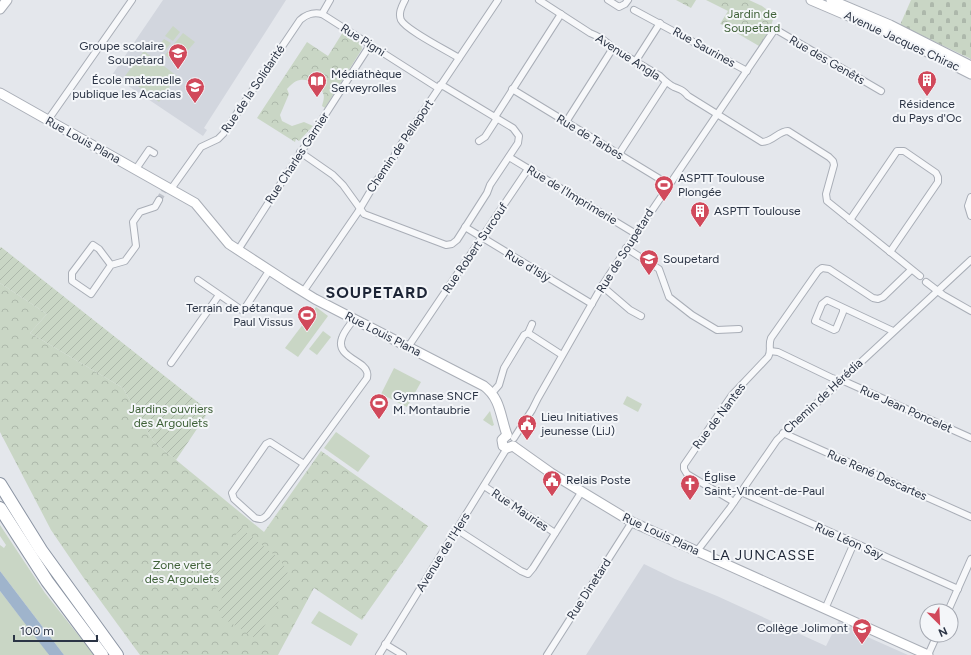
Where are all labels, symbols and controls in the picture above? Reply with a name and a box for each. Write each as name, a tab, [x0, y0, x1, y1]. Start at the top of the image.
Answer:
park label: Jardin de Soupetard	[724, 7, 780, 35]
street label: Avenue Jacques Chirac	[842, 8, 962, 74]
street label: Rue Pigni	[338, 21, 388, 59]
street label: Rue Saurines	[670, 24, 738, 70]
street label: Avenue Angla	[593, 31, 663, 83]
street label: Rue des Genêts	[787, 33, 868, 87]
place label: Groupe scolaire Soupetard	[79, 39, 164, 67]
school or university icon: Groupe scolaire Soupetard	[167, 42, 189, 70]
street label: Rue de la Solidarité	[218, 42, 288, 136]
place label: Médiathèque Serveyrolles	[331, 67, 402, 95]
building icon: Résidence du Pays d'Oc	[916, 69, 938, 97]
library icon: Médiathèque Serveyrolles	[306, 70, 328, 98]
place label: École maternelle publique les Acacias	[72, 73, 181, 101]
school or university icon: École maternelle publique les Acacias	[184, 76, 206, 104]
street label: Chemin de Pelleport	[364, 97, 437, 195]
place label: Résidence du Pays d'Oc	[892, 97, 962, 125]
street label: Rue Charles Garnier	[262, 110, 332, 206]
street label: Rue de Tarbes	[554, 112, 626, 163]
street label: Rue Louis Plana	[43, 114, 123, 166]
street label: Rue de l'Imprimerie	[524, 163, 620, 228]
place label: ASPTT Toulouse Plongée	[678, 171, 765, 199]
sports icon: ASPTT Toulouse Plongée	[653, 174, 675, 202]
street label: Rue Robert Surcouf	[440, 200, 511, 296]
building icon: ASPTT Toulouse	[689, 200, 711, 228]
place label: ASPTT Toulouse	[714, 204, 801, 218]
street label: Rue de Soupetard	[593, 206, 657, 296]
street label: Rue d'Isly	[503, 247, 554, 285]
school or university icon: Soupetard	[638, 248, 660, 276]
place label: Soupetard	[663, 252, 719, 266]
district label: SOUPETARD	[326, 283, 428, 302]
place label: Terrain de pétanque Paul Vissus	[186, 301, 293, 329]
sports icon: Terrain de pétanque Paul Vissus	[296, 304, 318, 332]
street label: Rue Louis Plana	[343, 309, 423, 359]
street label: Chemin de Hérédia	[780, 356, 866, 436]
street label: Rue de Nantes	[690, 380, 749, 452]
street label: Rue Jean Poncelet	[858, 382, 955, 436]
place label: Gymnase SNCF M. Montaubrie	[393, 389, 479, 417]
sports icon: Gymnase SNCF M. Montaubrie	[368, 392, 390, 420]
park label: Jardins ouvriers des Argoulets	[129, 402, 214, 430]
place label: Lieu Initiatives jeunesse (LiJ)	[540, 410, 618, 438]
public building icon: Lieu Initiatives jeunesse (LiJ)	[516, 413, 538, 441]
street label: Rue René Descartes	[825, 447, 929, 503]
public building icon: Relais Poste	[541, 469, 563, 497]
place label: Église Saint-Vincent-de-Paul	[704, 470, 824, 498]
place label: Relais Poste	[566, 473, 631, 487]
church icon: Église Saint-Vincent-de-Paul	[679, 473, 701, 501]
street label: Rue Mauries	[489, 486, 551, 534]
street label: Avenue de l'Hers	[413, 510, 473, 594]
street label: Rue Louis Plana	[620, 510, 702, 558]
street label: Rue Léon Say	[813, 520, 886, 562]
district label: LA JUNCASSE	[712, 547, 816, 564]
street label: Rue Dinetard	[564, 556, 614, 622]
park label: Zone verte des Argoulets	[145, 558, 220, 586]
north arrow	[919, 603, 959, 643]
scale bar	[14, 617, 97, 643]
school or university icon: Collège Jolimont	[851, 617, 873, 645]
place label: Collège Jolimont	[757, 621, 848, 635]
text: 100 m	[20, 624, 54, 638]
text: N	[936, 624, 949, 639]

